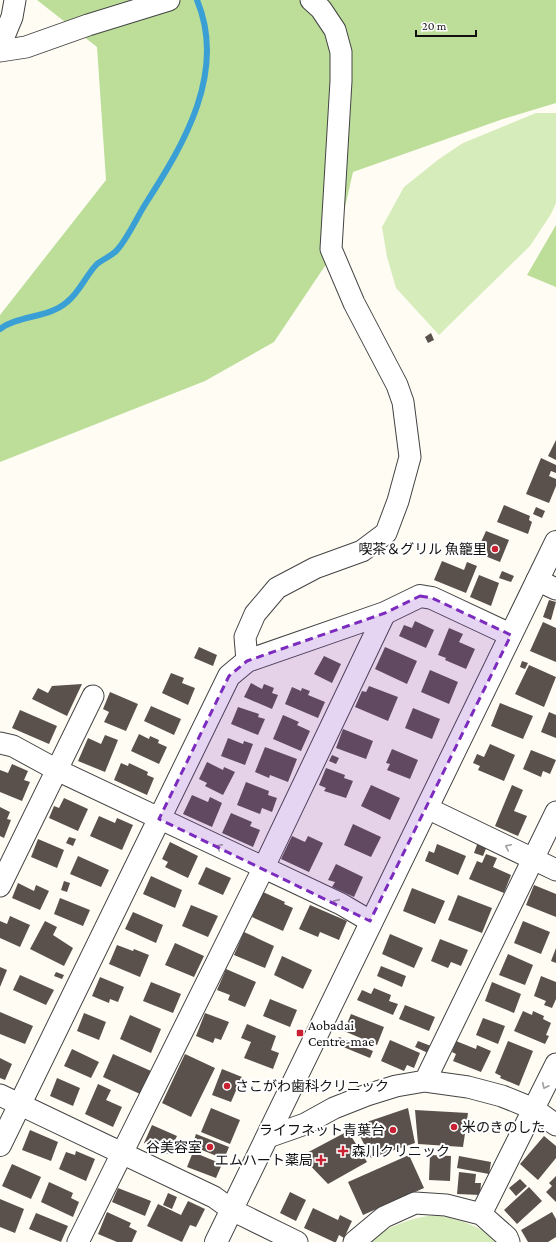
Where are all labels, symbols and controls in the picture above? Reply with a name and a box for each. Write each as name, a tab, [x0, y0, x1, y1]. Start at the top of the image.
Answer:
scale bar	[416, 12, 476, 38]
text: 20 m	[422, 19, 447, 33]
place label: 喫茶＆グリル 魚籠里	[358, 541, 487, 557]
marker: 喫茶＆グリル 魚籠里	[490, 544, 500, 554]
one-way arrow	[215, 844, 223, 852]
one-way arrow	[505, 844, 513, 852]
one-way arrow	[333, 899, 341, 907]
place label: Aobadai Centre-mae	[308, 1017, 374, 1049]
marker: Aobadai Centre-mae	[295, 1028, 305, 1038]
place label: さこがわ歯科クリニック	[235, 1078, 389, 1094]
marker: さこがわ歯科クリニック	[222, 1081, 232, 1091]
one-way arrow	[542, 1082, 550, 1090]
place label: 米のきのした	[462, 1119, 546, 1135]
place label: ライフネット青葉台	[259, 1122, 385, 1138]
marker: 米のきのした	[449, 1122, 459, 1132]
marker: ライフネット青葉台	[388, 1125, 398, 1135]
place label: 谷美容室	[146, 1139, 202, 1155]
marker: 谷美容室	[205, 1142, 215, 1152]
place label: 森川クリニック	[352, 1143, 450, 1159]
marker: 森川クリニック	[337, 1145, 349, 1157]
place label: エムハート薬局	[215, 1152, 313, 1168]
marker: エムハート薬局	[316, 1155, 326, 1165]

